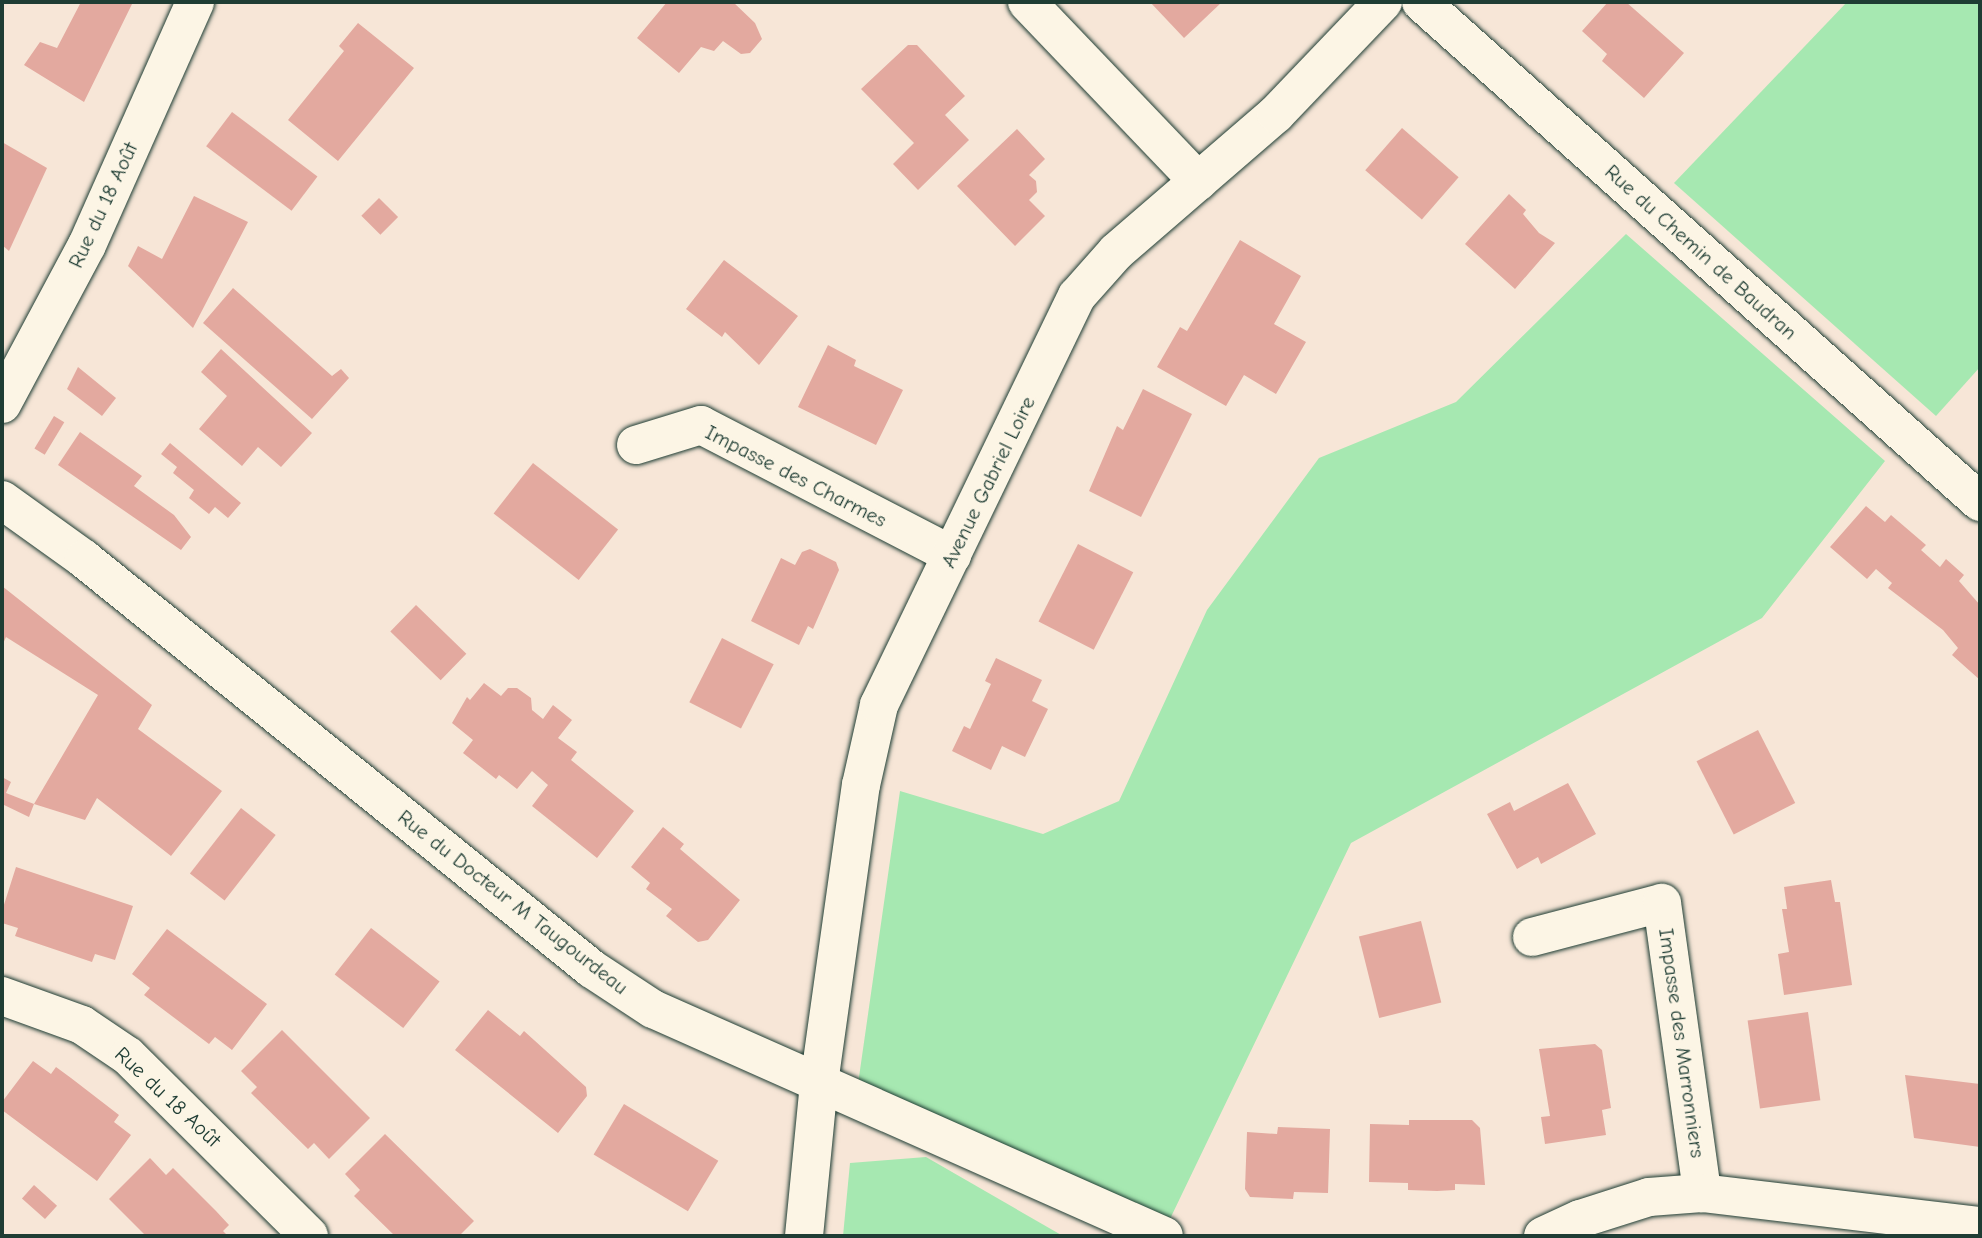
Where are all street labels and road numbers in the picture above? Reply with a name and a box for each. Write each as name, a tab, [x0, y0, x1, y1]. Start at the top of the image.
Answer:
street label: Rue du 18 Août	[63, 138, 143, 272]
street label: Rue du Chemin de Baudran	[1600, 159, 1802, 345]
street label: Avenue Gabriel Loire	[936, 392, 1040, 572]
street label: Impasse des Charmes	[701, 419, 891, 533]
street label: Rue du Docteur M Taugourdeau	[393, 804, 633, 1000]
street label: Impasse des Marronniers	[1653, 927, 1711, 1159]
street label: Rue du 18 Août	[110, 1041, 226, 1153]

